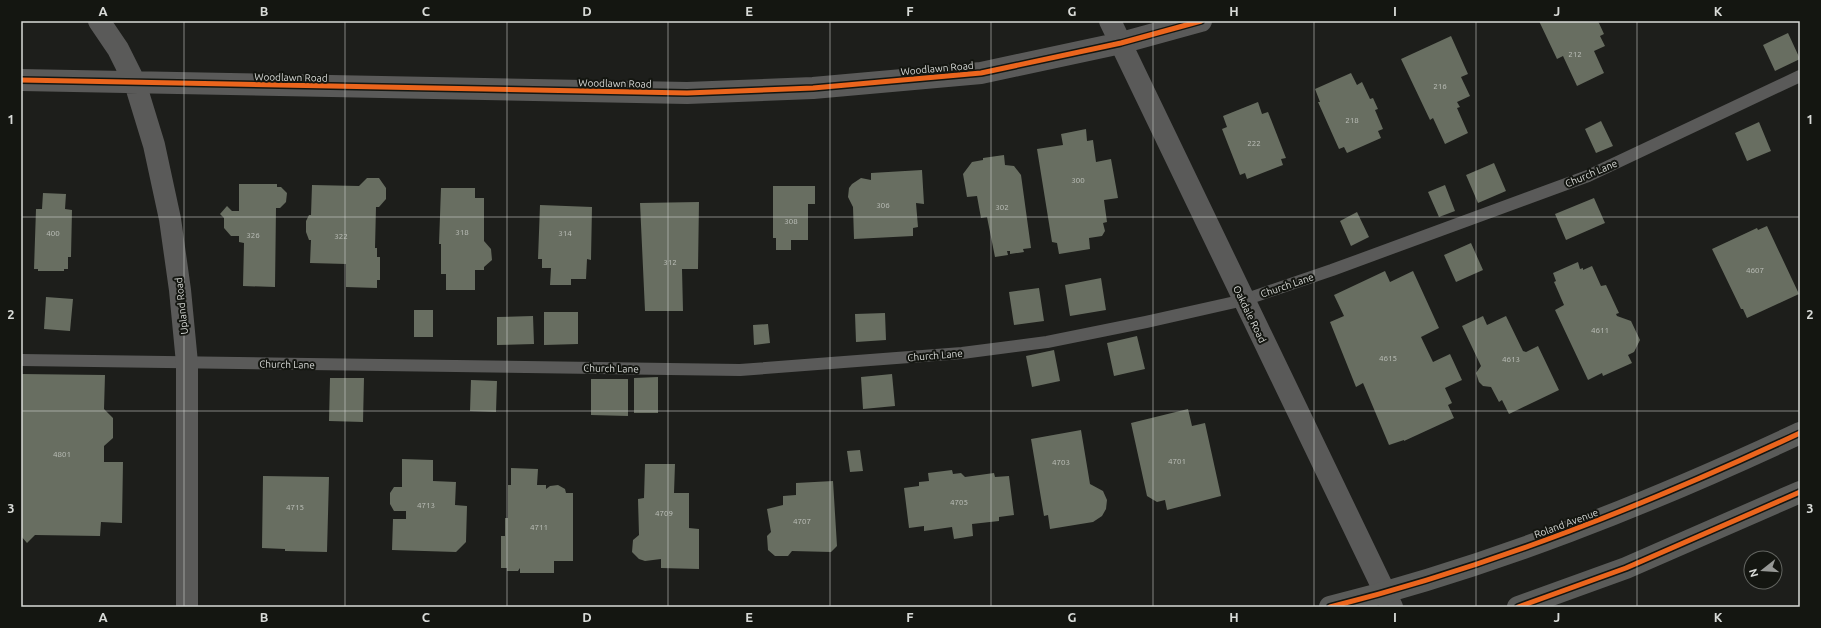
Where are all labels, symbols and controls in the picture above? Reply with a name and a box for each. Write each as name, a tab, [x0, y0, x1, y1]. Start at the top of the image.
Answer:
text: A	[98, 4, 108, 18]
text: B	[260, 4, 269, 18]
text: C	[422, 4, 431, 18]
text: D	[582, 4, 592, 18]
text: E	[745, 4, 753, 18]
text: F	[906, 4, 914, 18]
text: G	[1068, 4, 1077, 18]
text: H	[1229, 4, 1239, 18]
text: I	[1393, 4, 1397, 18]
text: J	[1554, 4, 1560, 18]
text: K	[1714, 4, 1723, 18]
house number: 212	[1568, 50, 1582, 59]
street label: Woodlawn Road	[900, 60, 974, 77]
street label: Woodlawn Road	[254, 71, 328, 84]
street label: Woodlawn Road	[578, 77, 652, 90]
house number: 216	[1433, 82, 1447, 91]
text: 1	[7, 112, 15, 126]
text: 1	[1806, 112, 1814, 126]
house number: 218	[1345, 116, 1359, 125]
house number: 222	[1247, 139, 1261, 148]
street label: Church Lane	[1564, 158, 1619, 189]
house number: 300	[1071, 176, 1085, 185]
house number: 306	[876, 201, 890, 210]
house number: 302	[995, 203, 1009, 212]
house number: 308	[784, 217, 798, 226]
house number: 318	[455, 228, 469, 237]
house number: 400	[46, 229, 60, 238]
house number: 314	[558, 229, 572, 238]
house number: 326	[246, 231, 260, 240]
house number: 322	[334, 232, 348, 241]
house number: 312	[663, 258, 677, 267]
house number: 4607	[1746, 266, 1764, 275]
street label: Church Lane	[1259, 271, 1315, 300]
street label: Upland Road	[173, 277, 190, 335]
street label: Oakdale Road	[1231, 284, 1268, 345]
text: 2	[7, 307, 15, 321]
text: 2	[1806, 307, 1814, 321]
house number: 4611	[1591, 326, 1609, 335]
street label: Church Lane	[907, 348, 963, 363]
house number: 4615	[1379, 354, 1397, 363]
house number: 4613	[1502, 355, 1520, 364]
street label: Church Lane	[259, 359, 315, 370]
street label: Church Lane	[583, 363, 639, 374]
house number: 4801	[53, 450, 71, 459]
house number: 4701	[1168, 457, 1186, 466]
house number: 4703	[1052, 458, 1070, 467]
house number: 4705	[950, 498, 968, 507]
text: 3	[7, 501, 15, 515]
house number: 4713	[417, 501, 435, 510]
text: 3	[1806, 501, 1814, 515]
house number: 4715	[286, 503, 304, 512]
street label: Roland Avenue	[1533, 507, 1600, 540]
house number: 4709	[655, 509, 673, 518]
house number: 4707	[793, 517, 811, 526]
house number: 4711	[530, 523, 548, 532]
north arrow	[1743, 550, 1783, 590]
text: N	[1746, 567, 1760, 579]
text: A	[98, 610, 108, 624]
text: B	[260, 610, 269, 624]
text: C	[422, 610, 431, 624]
text: D	[582, 610, 592, 624]
text: E	[745, 610, 753, 624]
text: F	[906, 610, 914, 624]
text: G	[1068, 610, 1077, 624]
text: H	[1229, 610, 1239, 624]
text: I	[1393, 610, 1397, 624]
text: J	[1554, 610, 1560, 624]
text: K	[1714, 610, 1723, 624]

